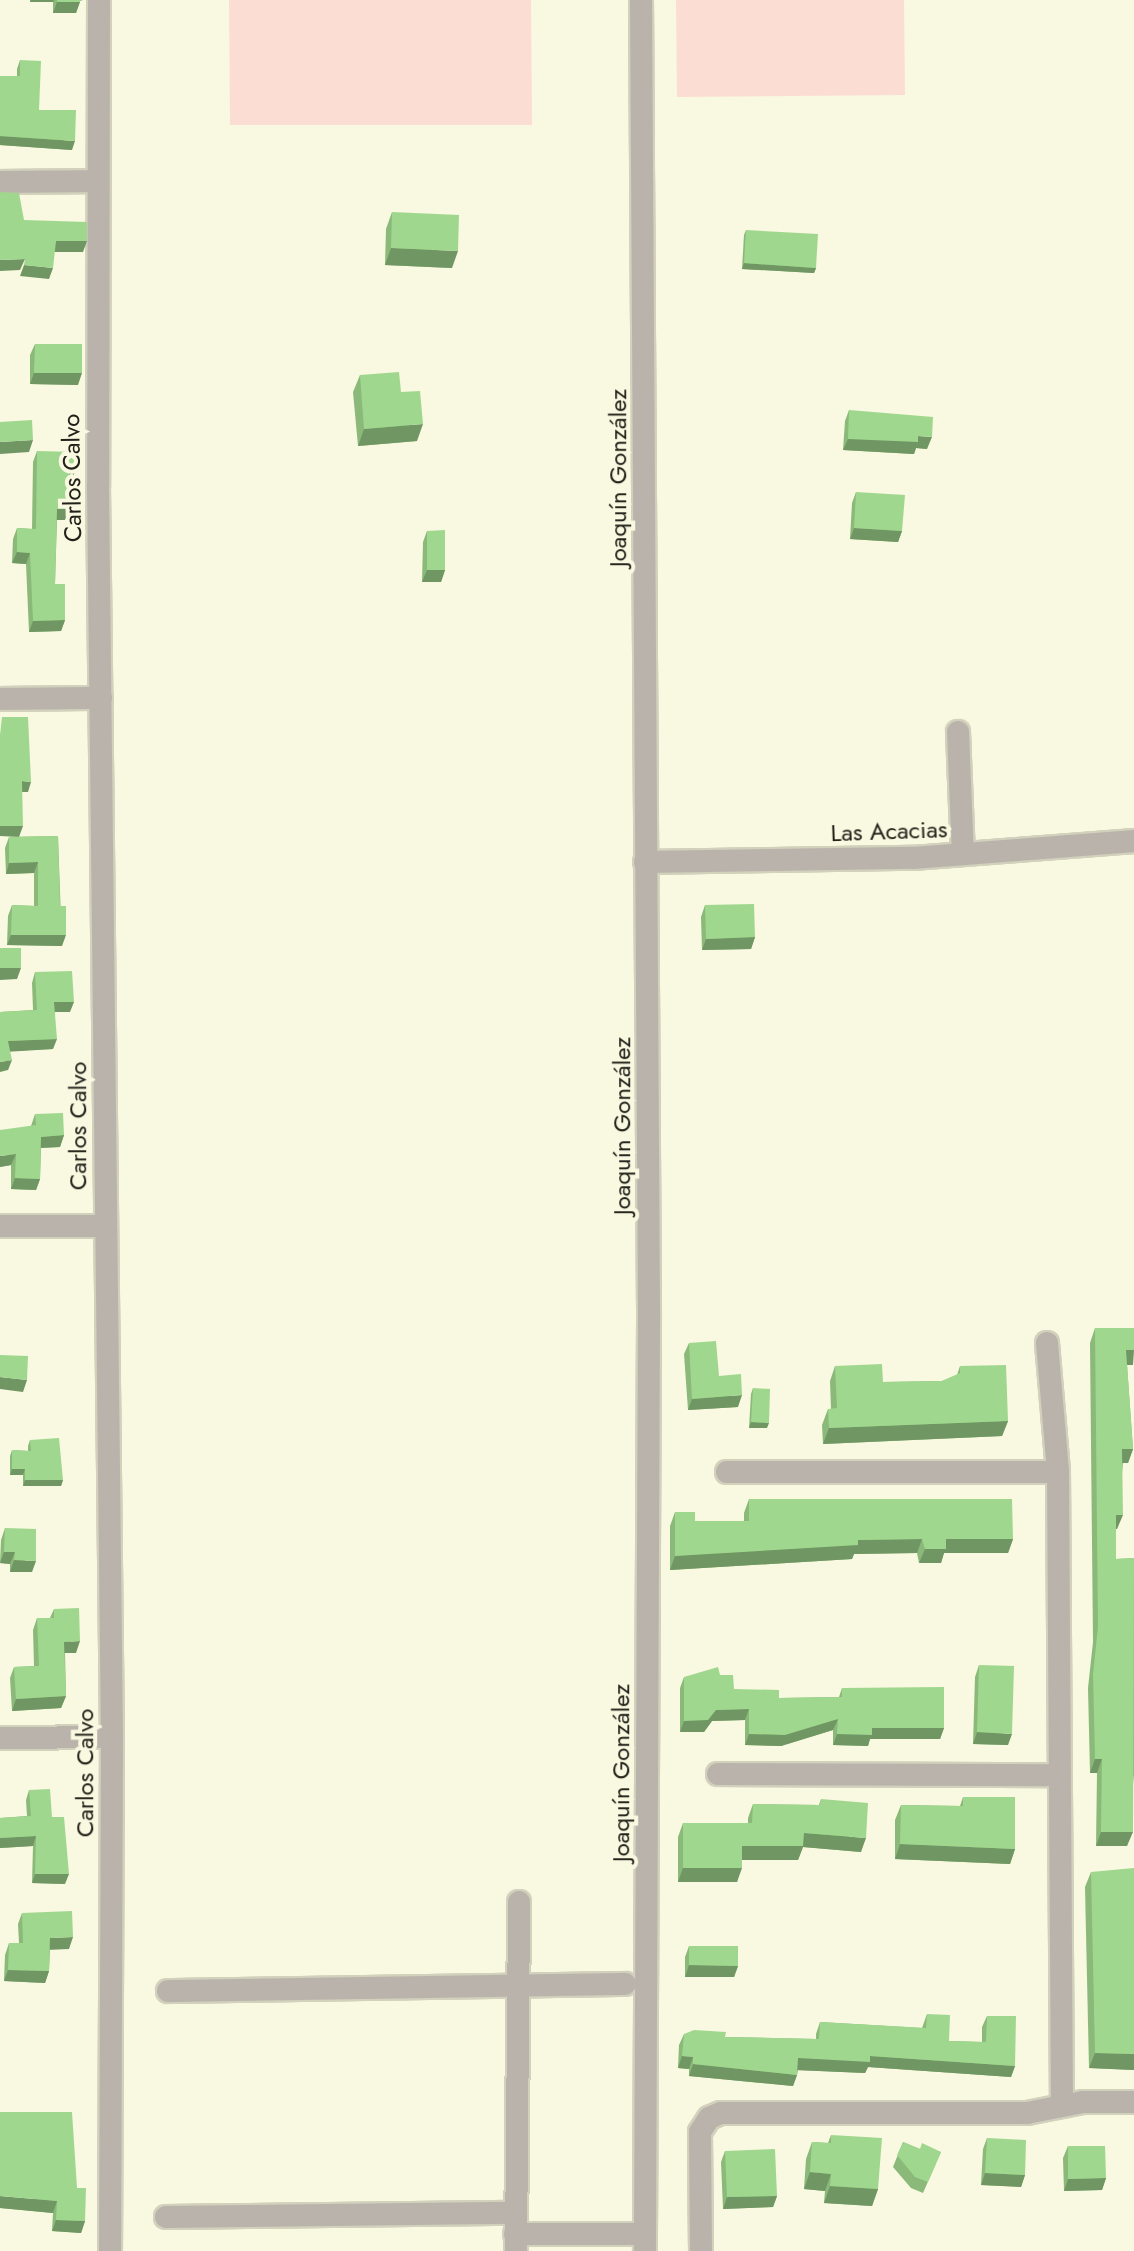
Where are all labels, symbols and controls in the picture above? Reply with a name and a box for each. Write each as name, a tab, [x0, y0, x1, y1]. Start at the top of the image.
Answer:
street label: Joaquín González	[604, 389, 632, 567]
street label: Carlos Calvo	[56, 413, 88, 543]
street label: Las Acacias	[830, 815, 948, 847]
street label: Joaquín González	[608, 1037, 636, 1215]
street label: Carlos Calvo	[64, 1062, 92, 1190]
street label: Joaquín González	[607, 1684, 635, 1862]
street label: Carlos Calvo	[71, 1709, 99, 1837]

